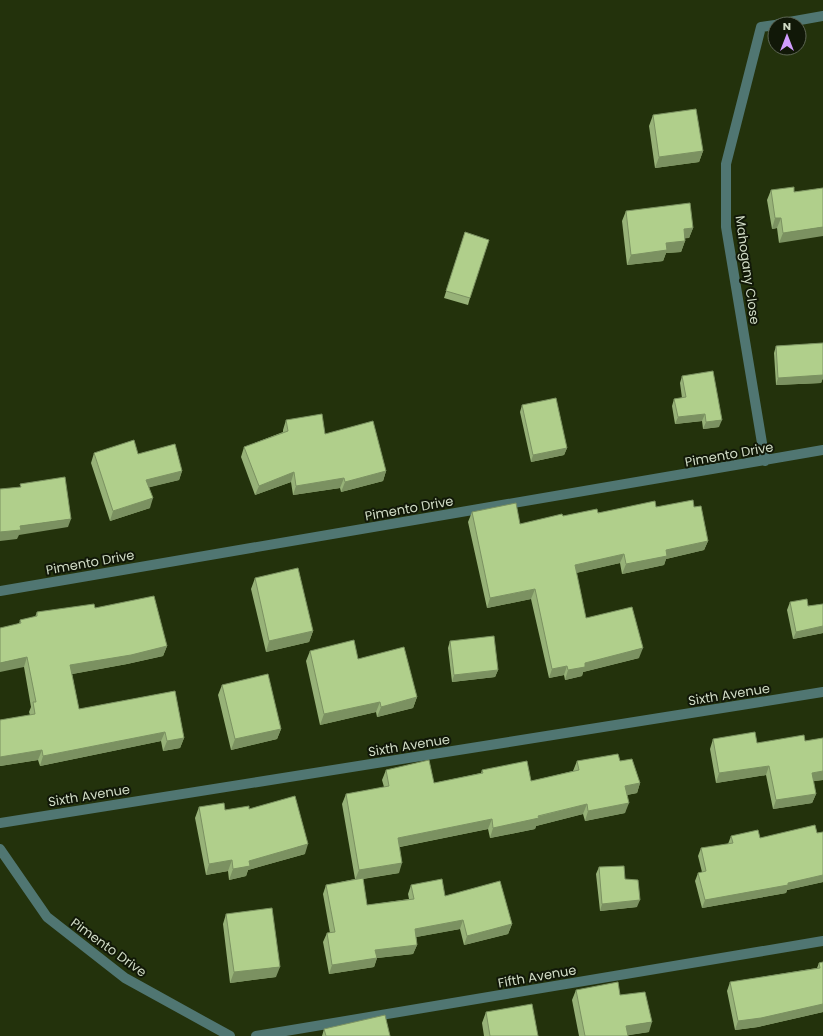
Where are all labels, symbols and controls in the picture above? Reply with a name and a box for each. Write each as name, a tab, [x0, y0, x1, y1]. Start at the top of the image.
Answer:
north arrow	[767, 16, 807, 56]
text: N	[783, 18, 791, 34]
street label: Mahogany Close	[730, 214, 765, 326]
street label: Pimento Drive	[683, 437, 775, 472]
street label: Pimento Drive	[363, 491, 455, 526]
street label: Pimento Drive	[44, 545, 136, 580]
street label: Sixth Avenue	[687, 679, 771, 710]
street label: Sixth Avenue	[367, 730, 451, 761]
street label: Sixth Avenue	[47, 780, 131, 811]
street label: Pimento Drive	[67, 913, 151, 981]
street label: Fifth Avenue	[496, 960, 578, 993]

